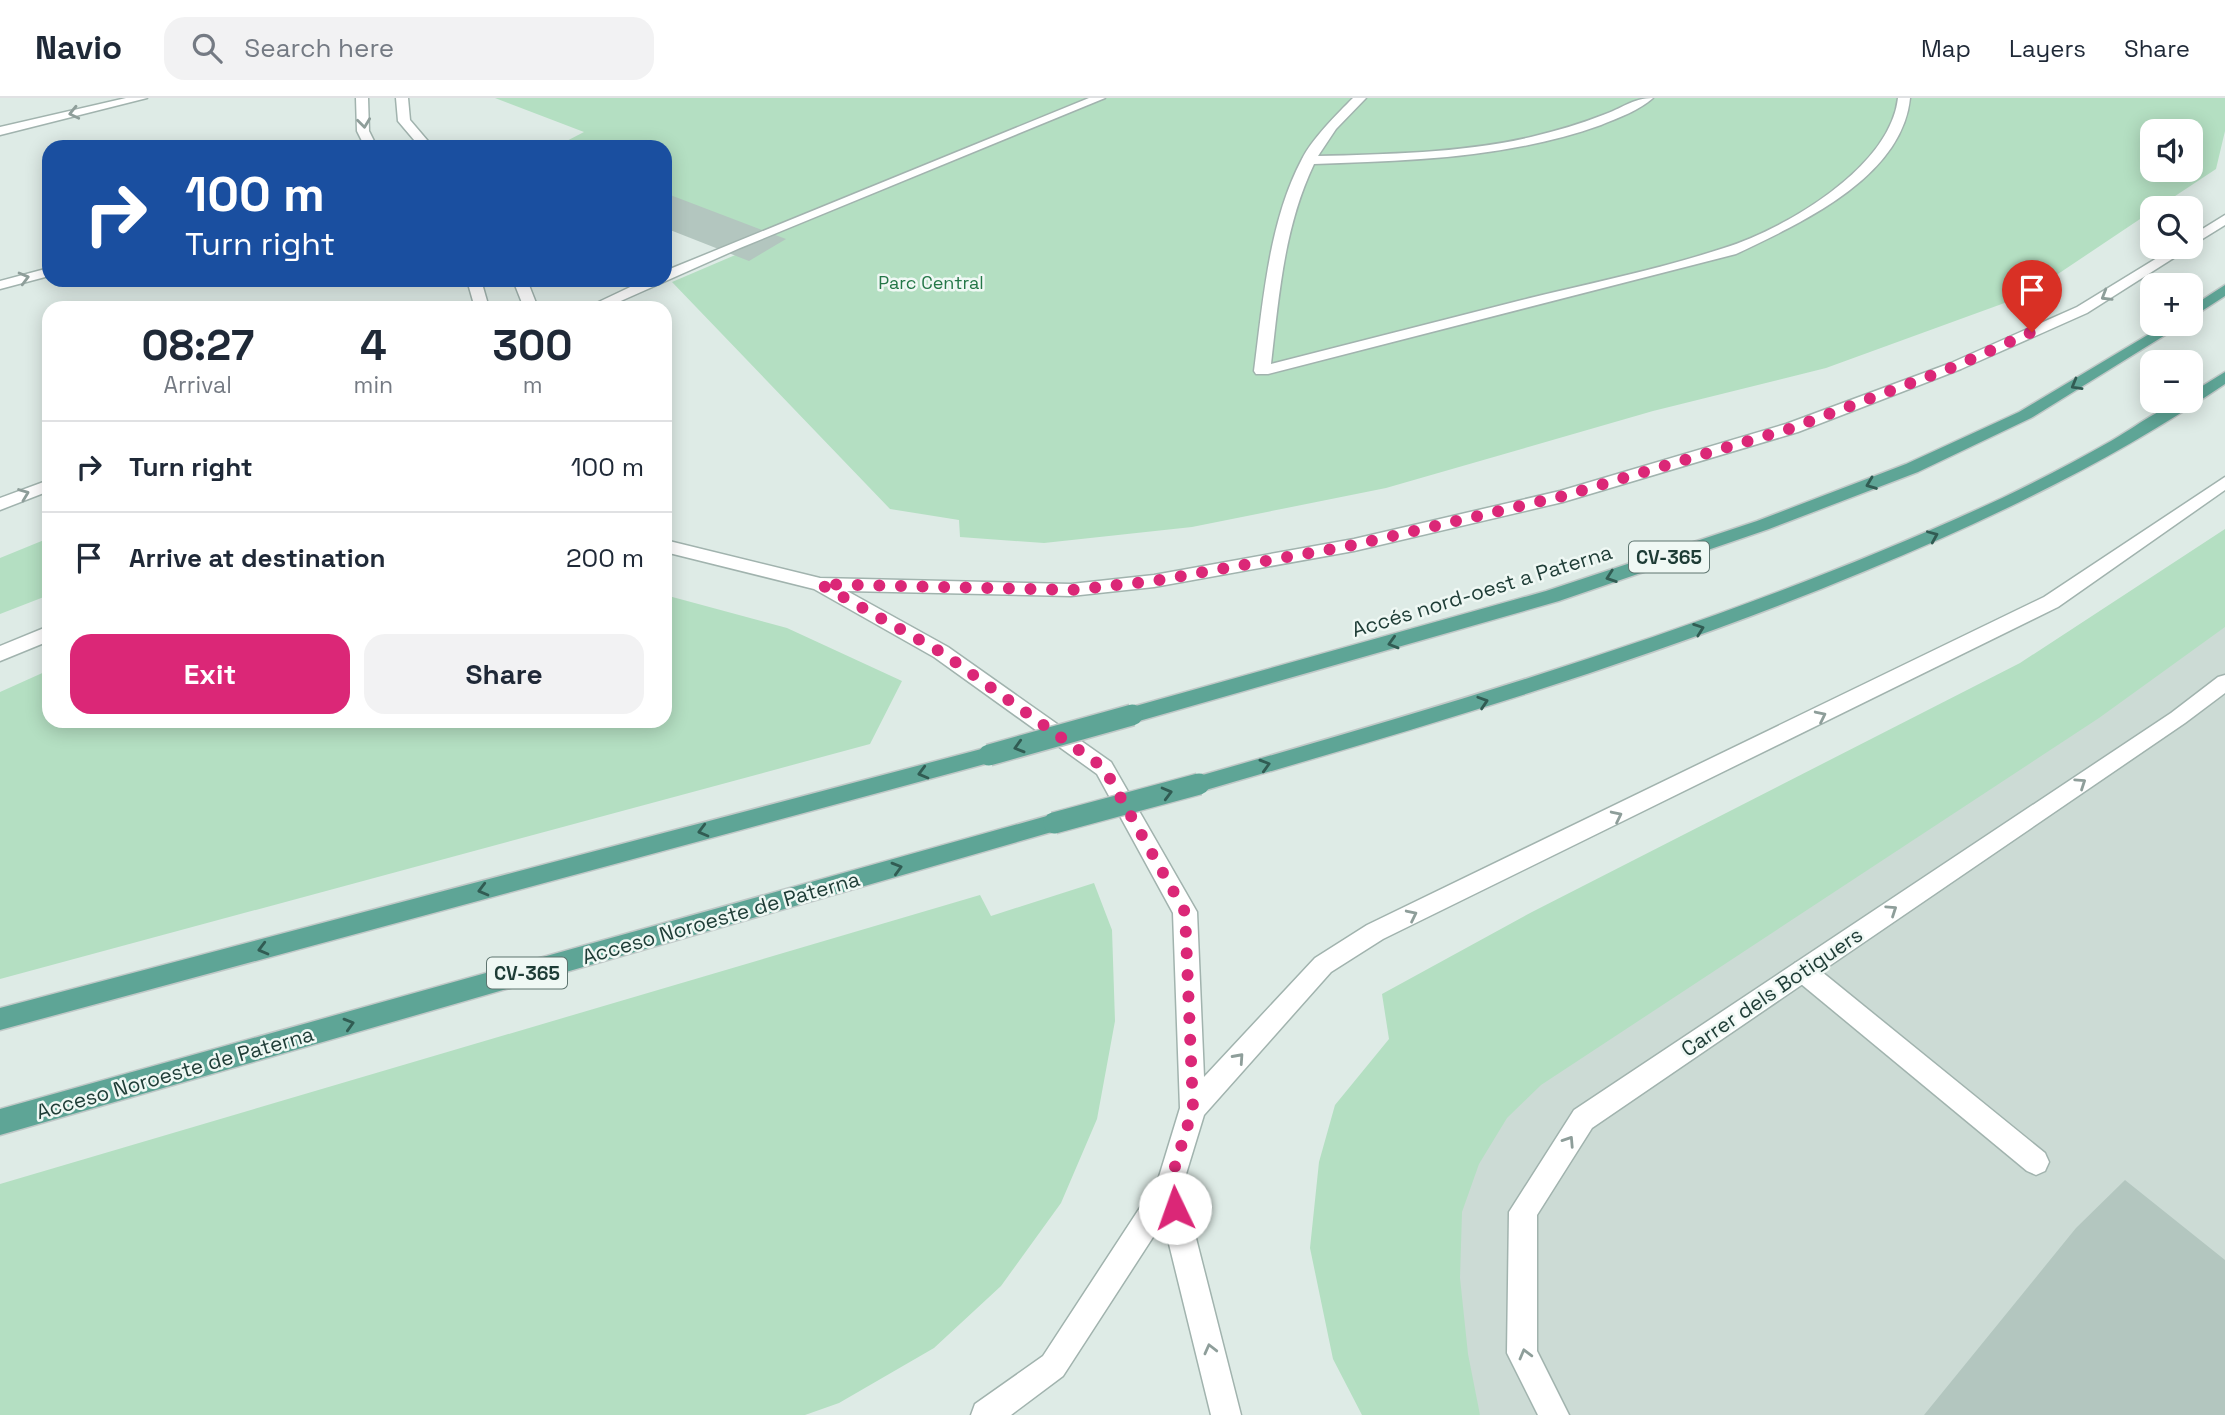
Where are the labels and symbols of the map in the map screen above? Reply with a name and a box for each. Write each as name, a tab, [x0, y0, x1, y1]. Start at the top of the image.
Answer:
one-way arrow	[69, 105, 81, 120]
one-way arrow	[356, 117, 371, 129]
pin	[2002, 260, 2062, 332]
park label: Parc Central	[878, 271, 984, 294]
one-way arrow	[18, 272, 30, 286]
one-way arrow	[2100, 287, 2113, 300]
one-way arrow	[2071, 377, 2083, 390]
one-way arrow	[1866, 475, 1878, 489]
one-way arrow	[18, 489, 30, 503]
one-way arrow	[1926, 530, 1938, 544]
street label: Accés nord-oest a Paterna	[1348, 538, 1615, 643]
road number: CV-365	[1629, 542, 1709, 572]
one-way arrow	[1605, 568, 1617, 583]
one-way arrow	[1692, 623, 1704, 637]
one-way arrow	[1388, 634, 1400, 649]
one-way arrow	[1477, 696, 1489, 710]
one-way arrow	[1814, 710, 1826, 724]
one-way arrow	[1013, 738, 1025, 753]
one-way arrow	[1259, 759, 1271, 774]
one-way arrow	[917, 764, 929, 779]
one-way arrow	[2073, 779, 2086, 791]
one-way arrow	[1161, 787, 1173, 801]
one-way arrow	[1610, 811, 1622, 825]
one-way arrow	[697, 823, 709, 837]
one-way arrow	[891, 862, 903, 876]
street label: Acceso Noroeste de Paterna	[579, 865, 863, 970]
one-way arrow	[477, 882, 489, 896]
one-way arrow	[1885, 905, 1898, 918]
one-way arrow	[1404, 909, 1417, 923]
street label: Carrer dels Botiguers	[1676, 921, 1868, 1062]
one-way arrow	[257, 941, 269, 955]
road number: CV-365	[487, 958, 567, 988]
one-way arrow	[342, 1017, 354, 1032]
street label: Acceso Noroeste de Paterna	[33, 1020, 317, 1125]
one-way arrow	[1230, 1053, 1243, 1066]
one-way arrow	[1561, 1135, 1574, 1148]
position arrow	[1138, 1171, 1212, 1245]
one-way arrow	[1204, 1343, 1218, 1355]
one-way arrow	[1519, 1348, 1533, 1360]

